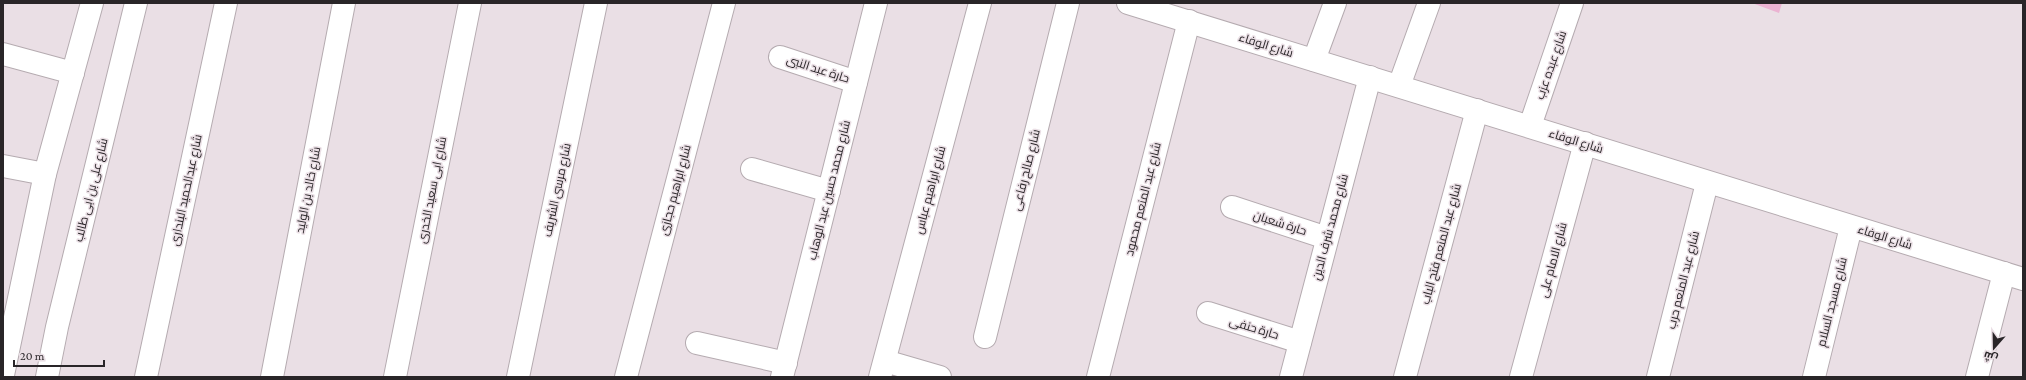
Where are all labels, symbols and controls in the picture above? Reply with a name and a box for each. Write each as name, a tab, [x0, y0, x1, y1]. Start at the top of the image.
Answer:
street label: شارع عبده عزب	[1533, 29, 1570, 102]
street label: شارع الوفاء	[1237, 30, 1295, 61]
street label: حارة عبد النبى	[785, 52, 851, 86]
street label: شارع محمد حسين عبد الوهاب	[805, 119, 854, 262]
street label: شارع الوفاء	[1547, 126, 1605, 157]
street label: شارع صالح رفاعى	[1009, 128, 1044, 213]
street label: شارع عبدالحميد البندارى	[167, 133, 206, 247]
street label: شارع ابى سعيد الخدرى	[415, 135, 450, 245]
street label: شارع على بن ابى طالب	[71, 137, 112, 243]
street label: شارع عبد المنعم محمود	[1122, 141, 1165, 257]
street label: شارع مرسى الشريف	[540, 142, 575, 238]
street label: شارع ابراهيم حجازى	[656, 143, 695, 237]
street label: شارع ابراهيم عباس	[912, 144, 949, 236]
street label: شارع خالد بن الوليد	[293, 145, 324, 235]
street label: شارع محمد شرف الدين	[1309, 172, 1352, 282]
street label: شارع عبد المنعم فتح الباب	[1418, 182, 1465, 306]
street label: حارة شعبان	[1252, 208, 1308, 238]
street label: شارع الامام على	[1536, 221, 1571, 299]
street label: شارع الوفاء	[1856, 222, 1914, 253]
street label: شارع عبد المنعم حرب	[1664, 229, 1703, 331]
street label: شارع مسجد السلام	[1814, 256, 1851, 348]
street label: حارة حنفى	[1228, 314, 1280, 342]
north arrow	[1974, 328, 2014, 368]
scale bar	[14, 342, 104, 368]
text: ش	[1982, 348, 2000, 365]
text: 20 m	[20, 349, 45, 363]

